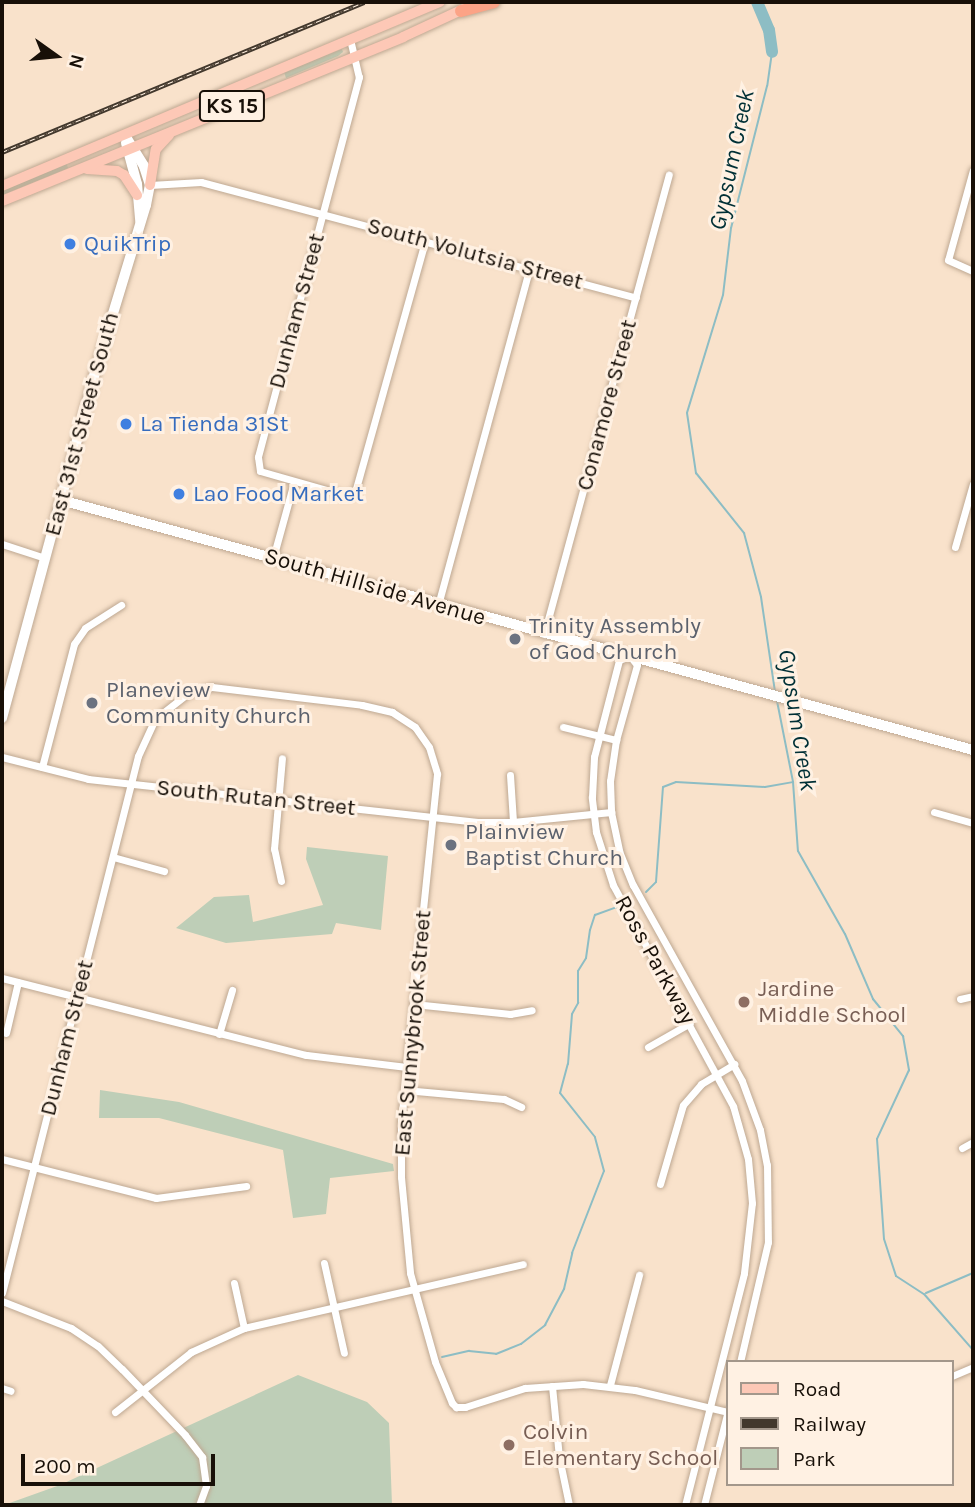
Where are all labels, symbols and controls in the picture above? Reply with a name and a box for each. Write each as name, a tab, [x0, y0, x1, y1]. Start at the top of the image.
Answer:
north arrow	[21, 21, 91, 91]
text: N	[64, 52, 89, 71]
water label: Gypsum Creek	[703, 87, 761, 233]
road number: KS 15	[199, 88, 265, 124]
street label: South Volutsia Street	[364, 212, 586, 296]
place label: QuikTrip	[84, 230, 171, 258]
street label: Dunham Street	[263, 230, 331, 392]
marker: QuikTrip	[62, 236, 78, 252]
street label: East 31st Street South	[39, 309, 125, 539]
street label: Conamore Street	[571, 316, 643, 494]
place label: La Tienda 31St	[140, 410, 288, 438]
marker: La Tienda 31St	[118, 416, 134, 432]
place label: Lao Food Market	[193, 480, 364, 508]
marker: Lao Food Market	[171, 486, 187, 502]
street label: South Hillside Avenue	[261, 542, 489, 632]
place label: Trinity Assembly of God Church	[529, 612, 701, 666]
marker: Trinity Assembly of God Church	[507, 631, 523, 647]
water label: Gypsum Creek	[772, 647, 822, 793]
place label: Planeview Community Church	[106, 676, 311, 730]
marker: Planeview Community Church	[84, 695, 100, 711]
street label: South Rutan Street	[155, 774, 357, 822]
place label: Plainview Baptist Church	[465, 818, 623, 872]
marker: Plainview Baptist Church	[443, 837, 459, 853]
street label: Ross Parkway	[608, 891, 702, 1029]
street label: East Sunnybrook Street	[389, 909, 437, 1157]
street label: Dunham Street	[34, 957, 100, 1119]
place label: Jardine Middle School	[758, 975, 907, 1029]
marker: Jardine Middle School	[736, 994, 752, 1010]
legend	[726, 1360, 954, 1486]
text: Road	[793, 1377, 841, 1401]
text: Railway	[793, 1412, 866, 1436]
place label: Colvin Elementary School	[523, 1418, 718, 1472]
marker: Colvin Elementary School	[501, 1437, 517, 1453]
scale bar	[24, 1440, 219, 1484]
text: Park	[793, 1447, 836, 1471]
text: 200 m	[34, 1454, 96, 1478]

